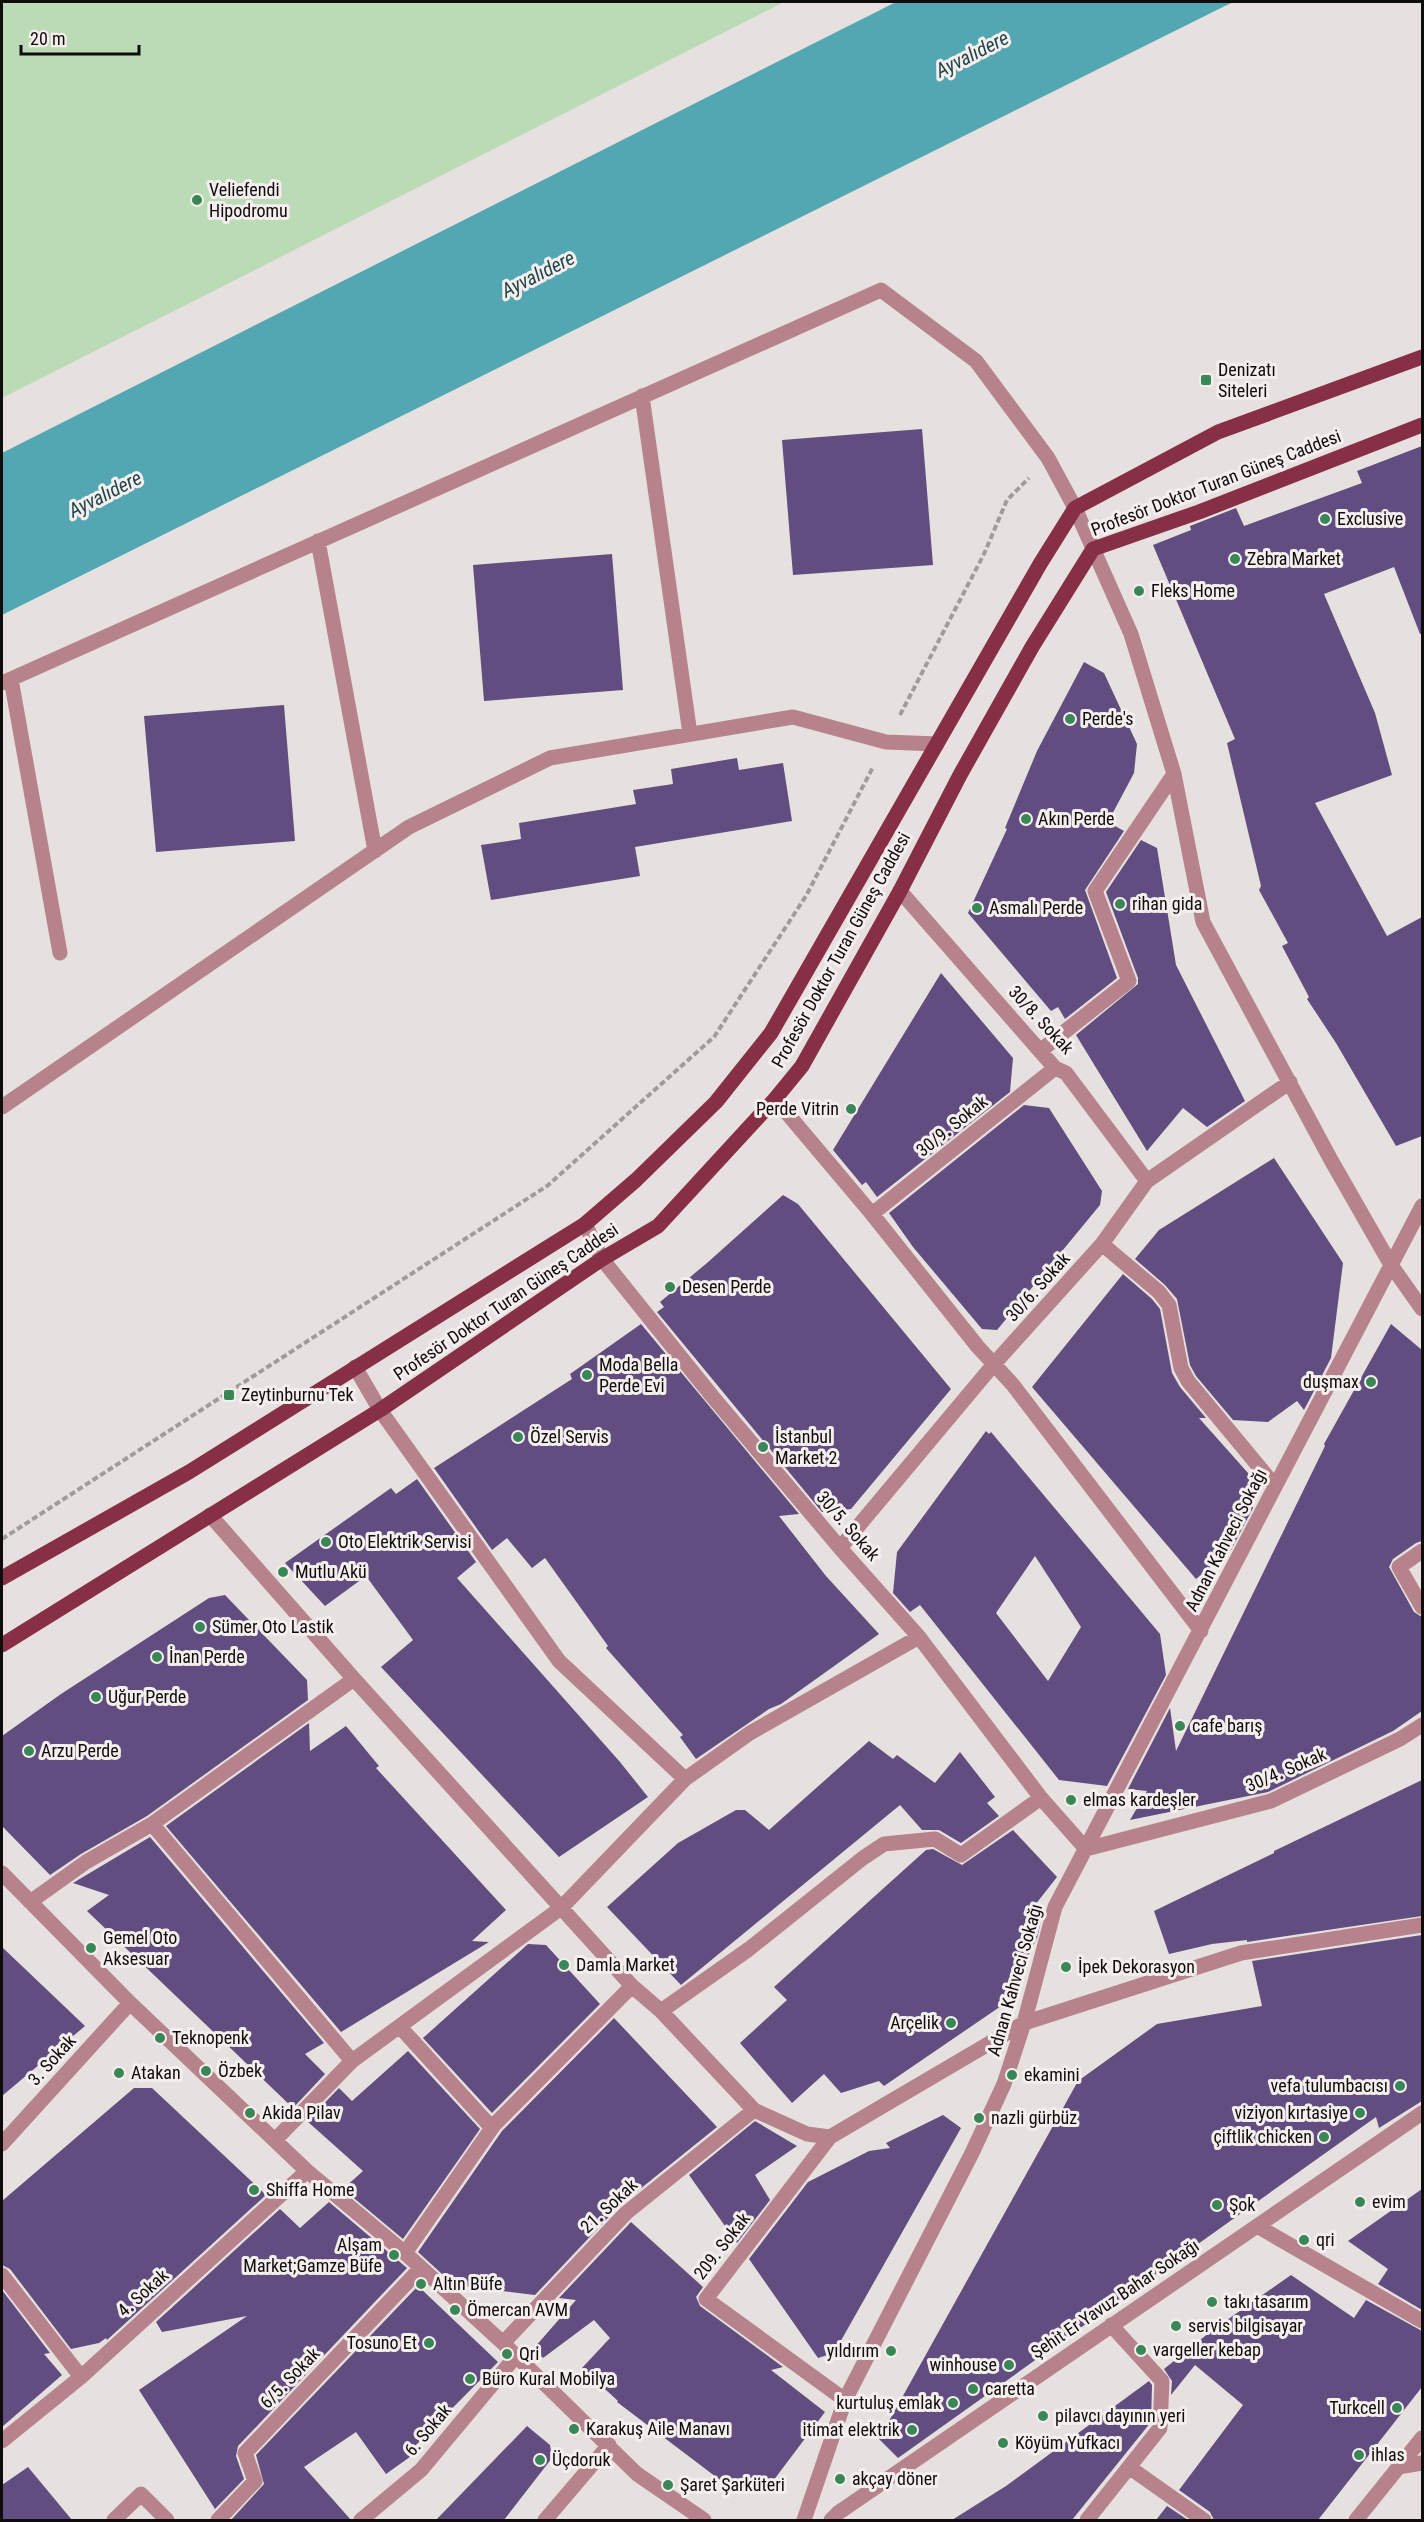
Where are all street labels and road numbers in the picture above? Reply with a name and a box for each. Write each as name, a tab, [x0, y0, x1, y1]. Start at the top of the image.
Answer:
street label: Profesör Doktor Turan Güneş Caddesi	[1088, 425, 1344, 540]
street label: Profesör Doktor Turan Güneş Caddesi	[767, 828, 914, 1071]
street label: 30/8. Sokak	[1005, 981, 1078, 1058]
street label: 30/9. Sokak	[912, 1091, 991, 1161]
street label: Profesör Doktor Turan Güneş Caddesi	[390, 1218, 622, 1385]
street label: 30/6. Sokak	[1001, 1248, 1074, 1325]
street label: Adnan Kahveci Sokağı	[1180, 1465, 1271, 1615]
street label: 30/5. Sokak	[812, 1487, 884, 1565]
street label: 30/4. Sokak	[1242, 1743, 1329, 1796]
street label: Adnan Kahveci Sokağı	[983, 1901, 1046, 2058]
street label: 3. Sokak	[23, 2030, 80, 2089]
street label: 21. Sokak	[576, 2174, 641, 2237]
street label: 209. Sokak	[689, 2208, 754, 2283]
street label: Şehit Er Yavuz Bahar Sokağı	[1027, 2235, 1203, 2363]
street label: 4. Sokak	[113, 2264, 172, 2321]
street label: 6/5. Sokak	[256, 2343, 324, 2412]
street label: 6. Sokak	[400, 2400, 455, 2460]

